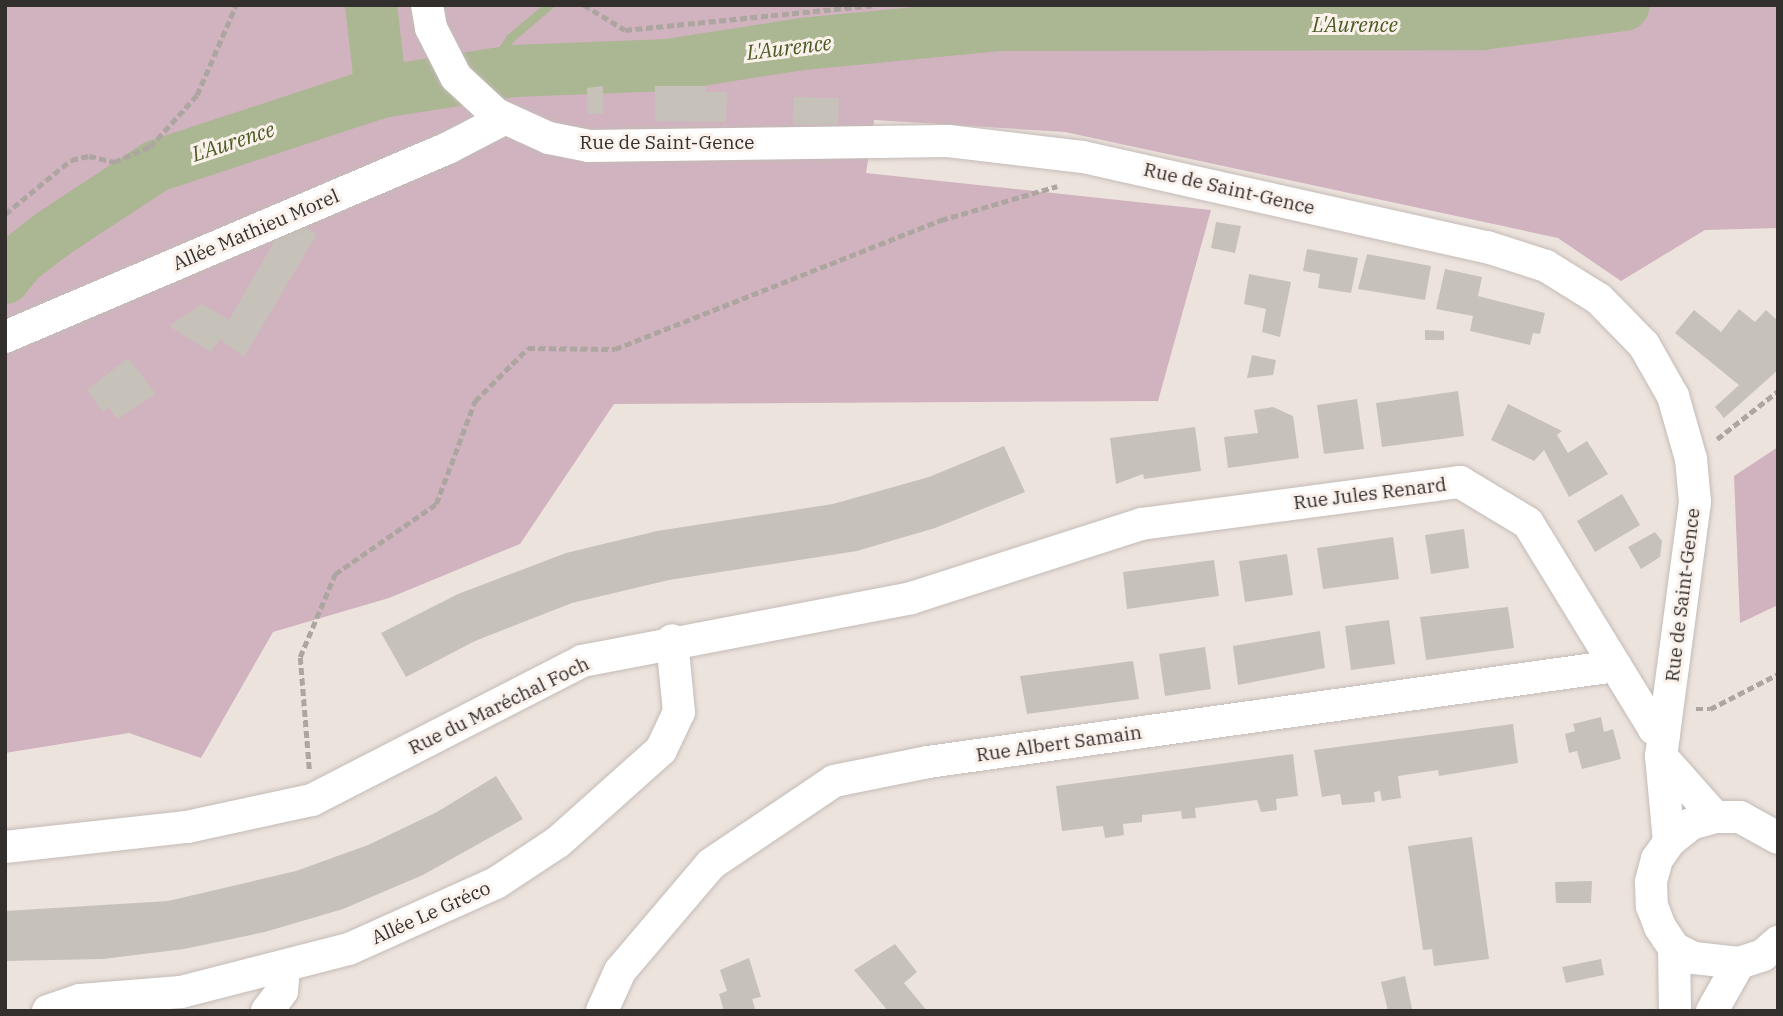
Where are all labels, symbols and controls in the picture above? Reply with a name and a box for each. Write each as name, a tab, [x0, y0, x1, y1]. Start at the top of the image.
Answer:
water label: L'Aurence	[1312, 11, 1398, 37]
water label: L'Aurence	[745, 29, 833, 65]
water label: L'Aurence	[188, 116, 278, 166]
street label: Rue de Saint-Gence	[580, 132, 754, 154]
street label: Rue de Saint-Gence	[1141, 158, 1317, 220]
street label: Allée Mathieu Morel	[170, 185, 342, 275]
street label: Rue Jules Renard	[1292, 473, 1448, 515]
street label: Rue de Saint-Gence	[1661, 507, 1705, 683]
street label: Rue du Maréchal Foch	[405, 652, 593, 760]
street label: Rue Albert Samain	[975, 721, 1143, 767]
street label: Allée Le Gréco	[368, 877, 494, 949]

